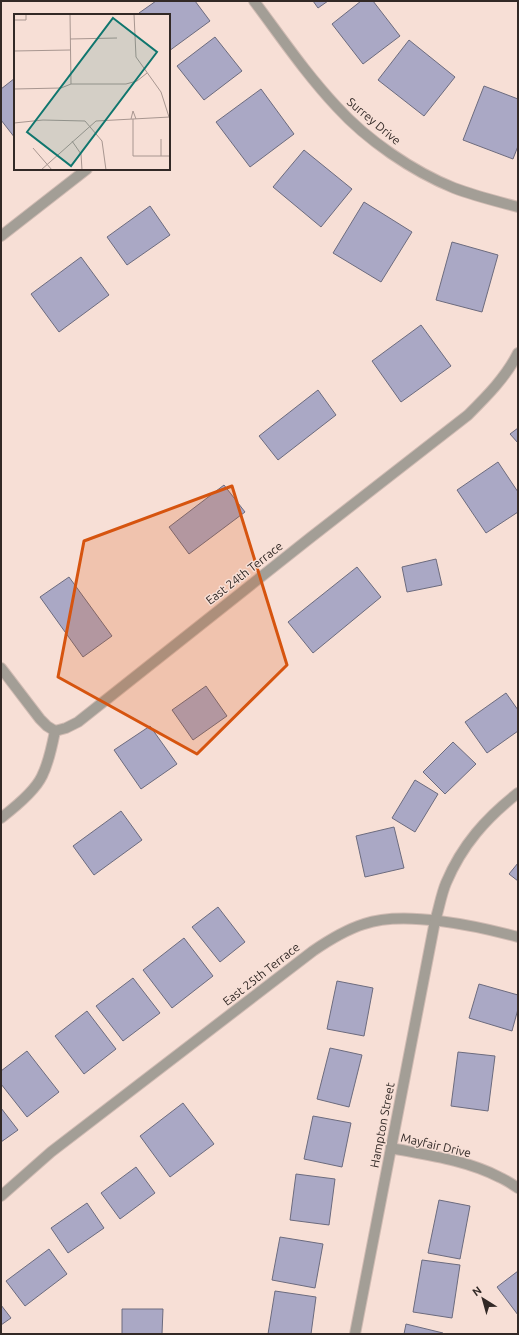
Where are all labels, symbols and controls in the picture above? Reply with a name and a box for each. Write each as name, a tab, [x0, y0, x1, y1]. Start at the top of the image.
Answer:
inset map	[14, 14, 170, 170]
street label: Surrey Drive	[345, 95, 403, 147]
street label: East 24th Terrace	[203, 539, 285, 607]
street label: East 25th Terrace	[220, 940, 302, 1008]
street label: Hampton Street	[367, 1081, 397, 1169]
street label: Mayfair Drive	[400, 1131, 472, 1159]
north arrow	[463, 1279, 503, 1319]
text: N	[470, 1284, 484, 1298]

